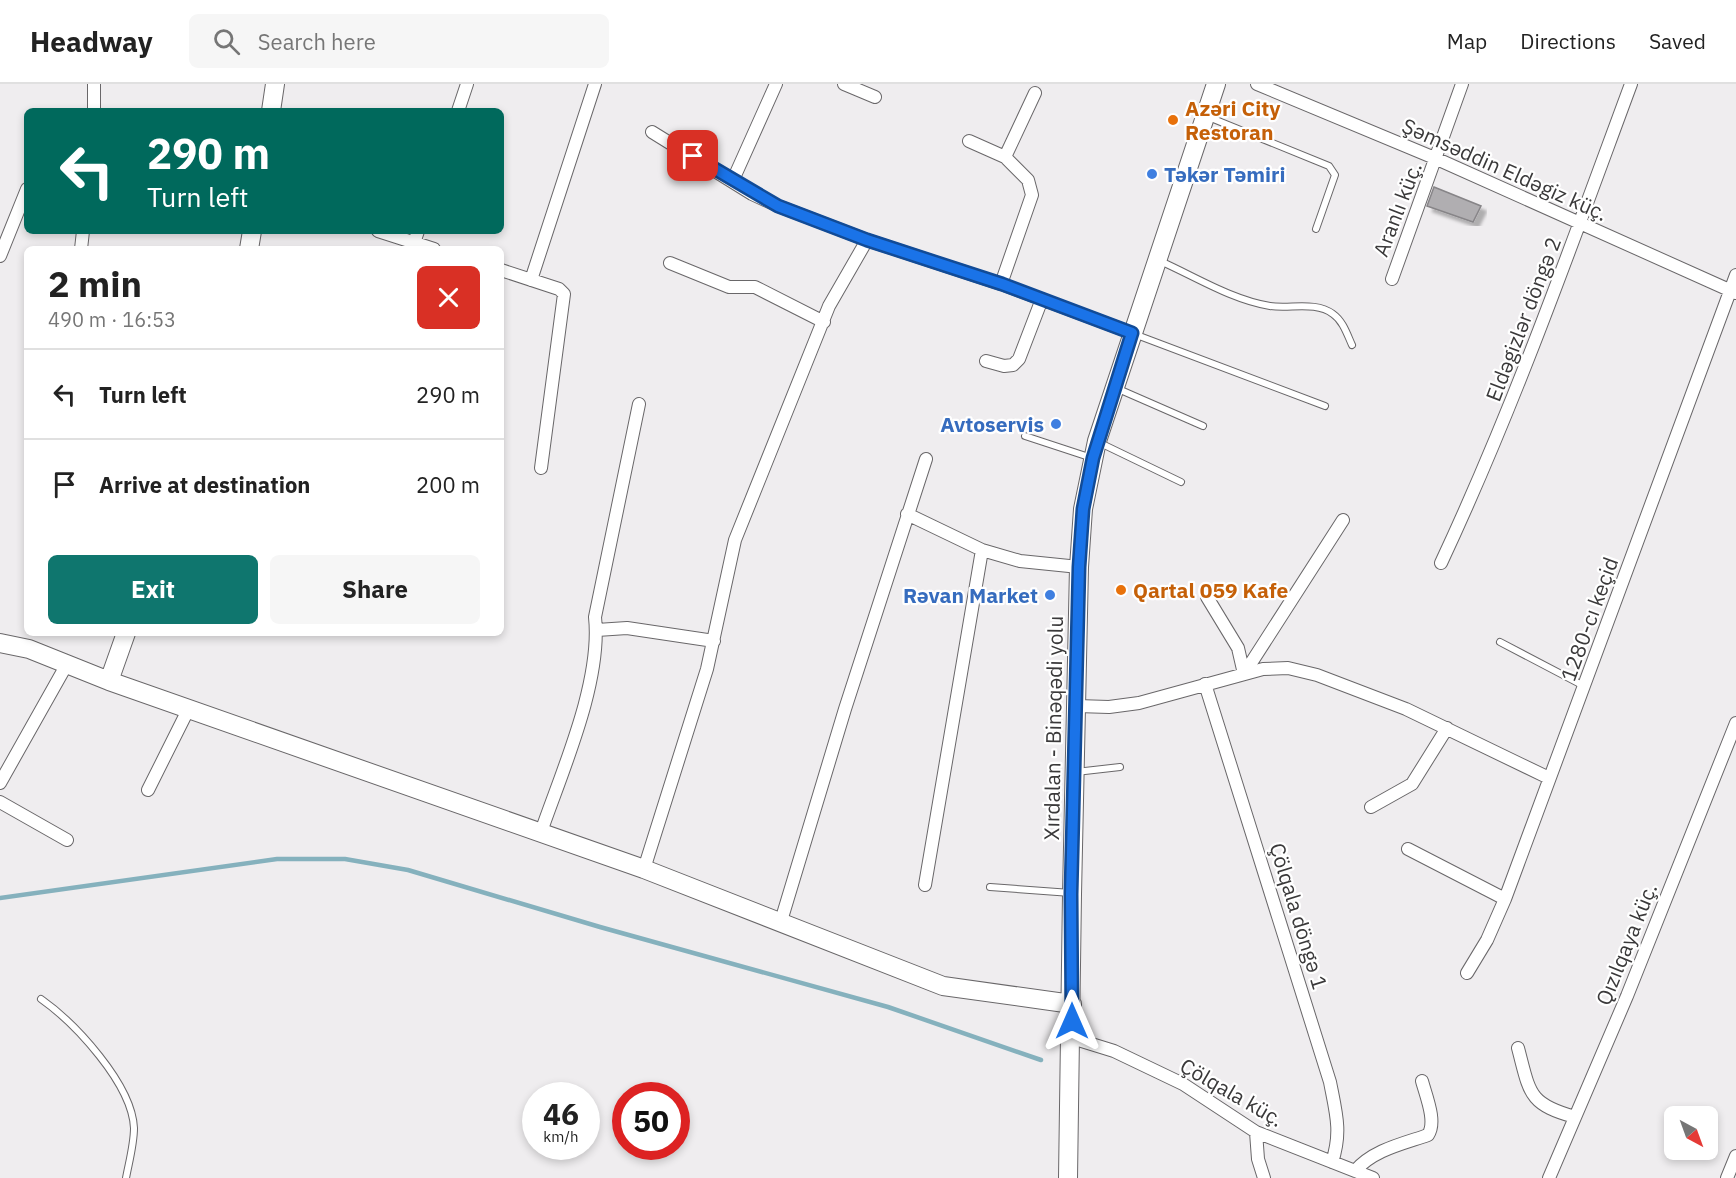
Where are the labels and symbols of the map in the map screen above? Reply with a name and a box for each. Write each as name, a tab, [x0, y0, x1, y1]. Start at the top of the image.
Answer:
place label: Azəri City Restoran	[1185, 94, 1281, 146]
street label: Şəmsəddin Eldəgiz küç.	[1398, 111, 1612, 227]
marker: Azəri City Restoran	[1166, 113, 1180, 127]
pin	[667, 130, 718, 181]
street label: Aranlı küç.	[1366, 158, 1428, 260]
place label: Təkər Təmiri	[1164, 160, 1285, 188]
marker: Təkər Təmiri	[1145, 167, 1159, 181]
street label: Eldəgizlər döngə 2	[1479, 233, 1567, 405]
place label: Avtoservis	[940, 410, 1044, 438]
marker: Avtoservis	[1049, 417, 1063, 431]
street label: 1280-cı keçid	[1554, 553, 1624, 685]
place label: Qartal 059 Kafe	[1133, 576, 1288, 604]
place label: Rəvan Market	[903, 581, 1038, 609]
marker: Qartal 059 Kafe	[1114, 583, 1128, 597]
marker: Rəvan Market	[1043, 588, 1057, 602]
street label: Xırdalan - Binəqədi yolu	[1037, 616, 1069, 840]
street label: Çölqala döngə 1	[1263, 839, 1335, 993]
street label: Qızılqaya küç.	[1589, 879, 1663, 1009]
position arrow	[1040, 989, 1104, 1053]
street label: Çölqala küç.	[1175, 1051, 1289, 1133]
speed limit sign: 50	[612, 1082, 690, 1160]
north arrow	[1664, 1106, 1718, 1160]

